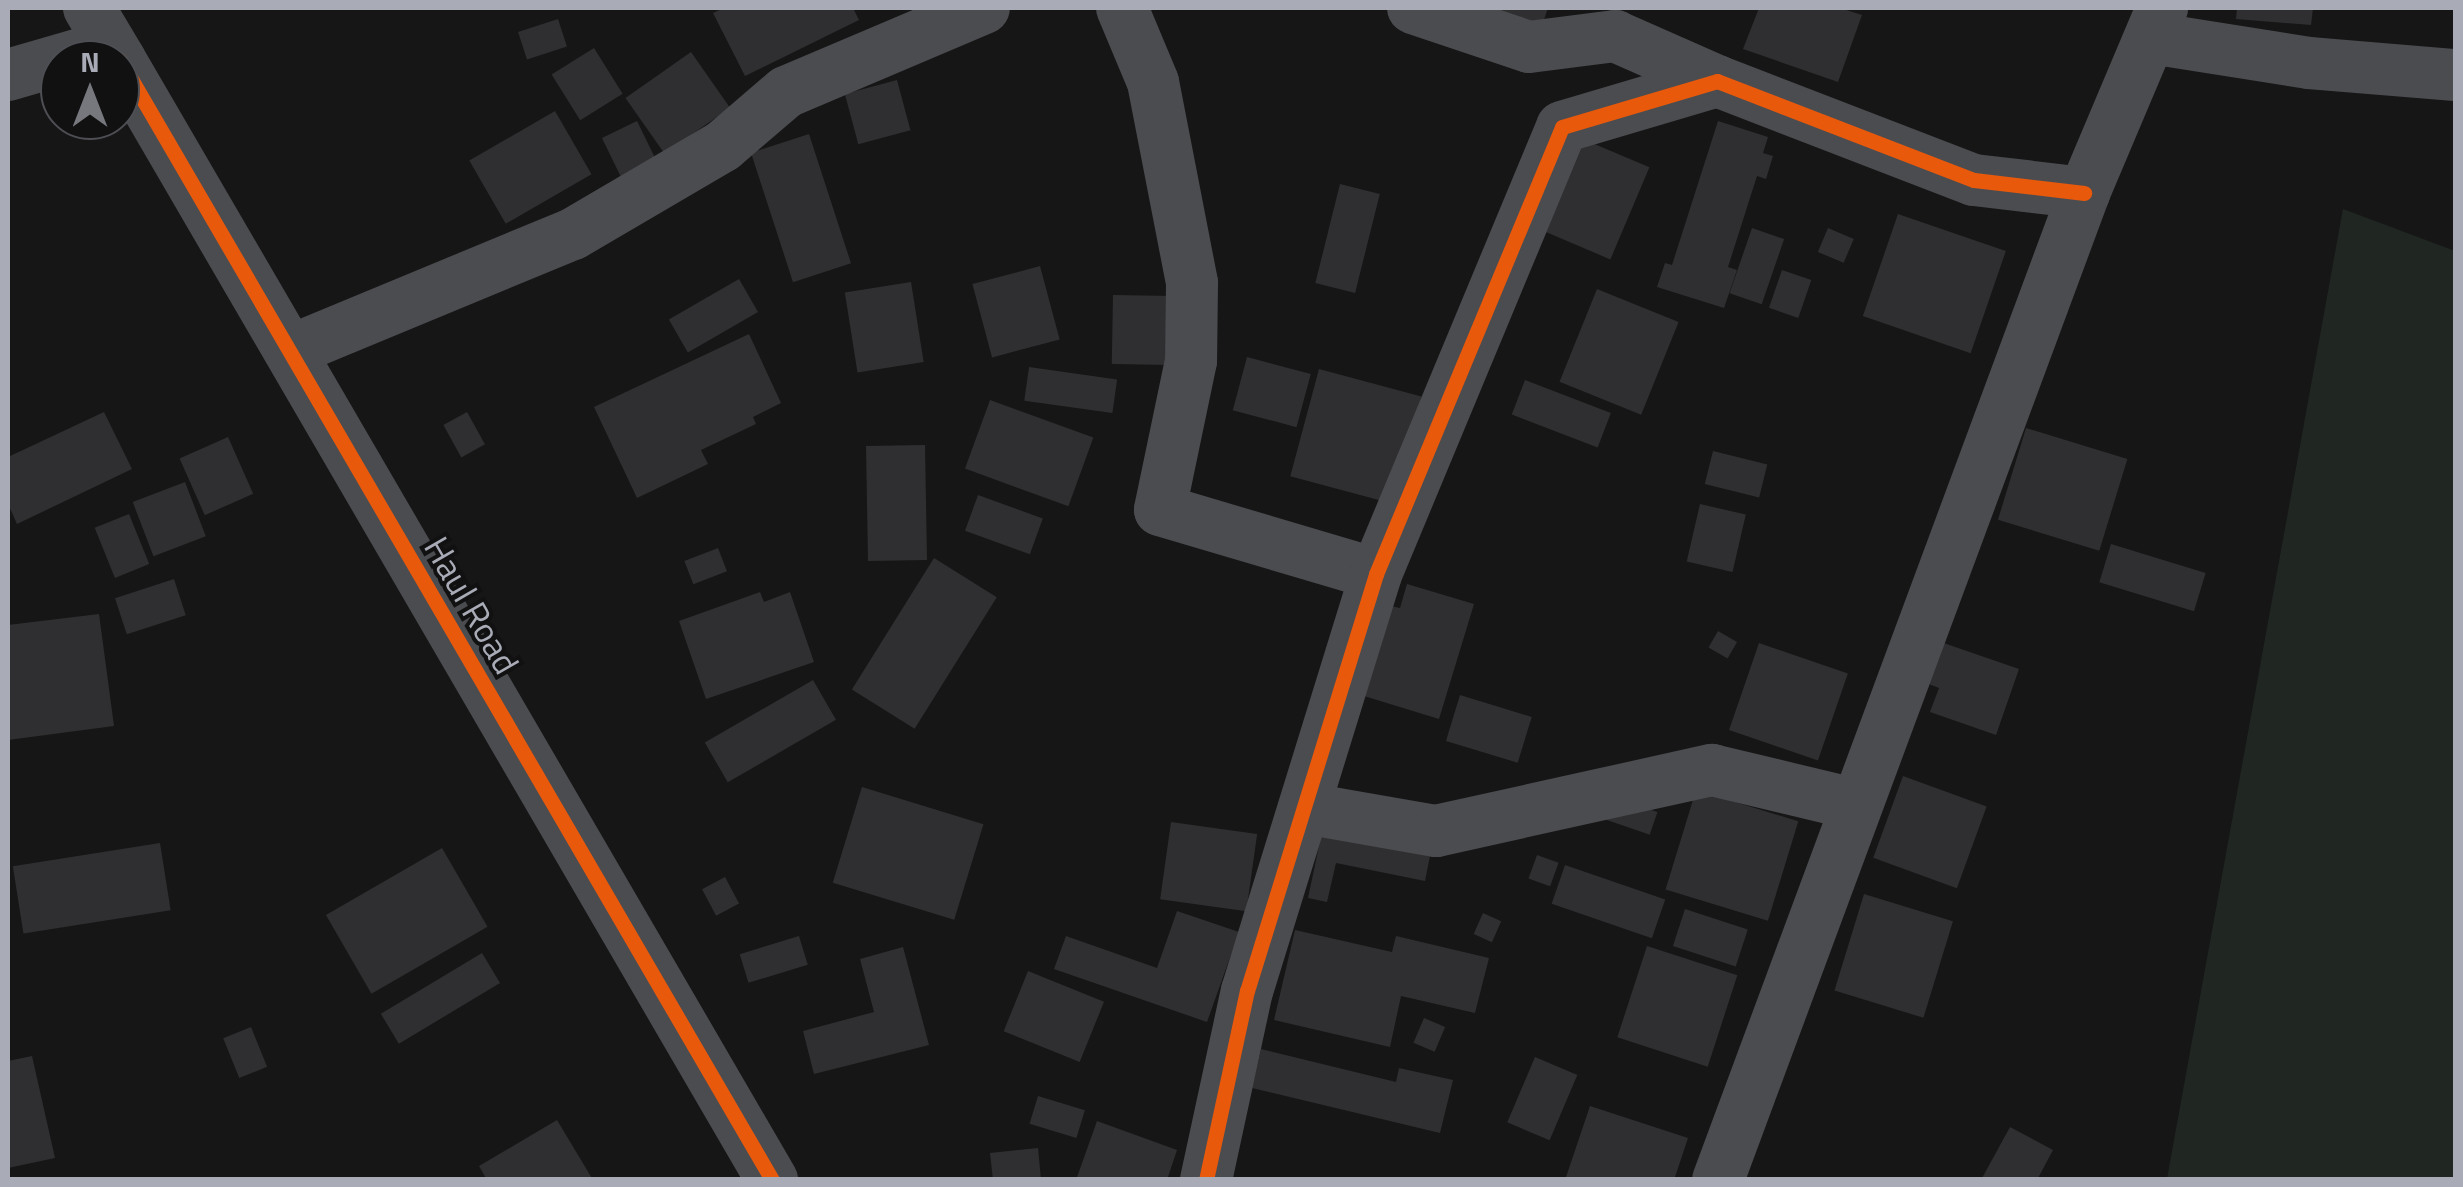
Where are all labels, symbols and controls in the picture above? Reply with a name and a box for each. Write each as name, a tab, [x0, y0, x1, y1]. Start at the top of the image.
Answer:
north arrow	[40, 40, 140, 140]
text: N	[80, 40, 100, 83]
street label: Haul Road	[416, 529, 528, 681]

